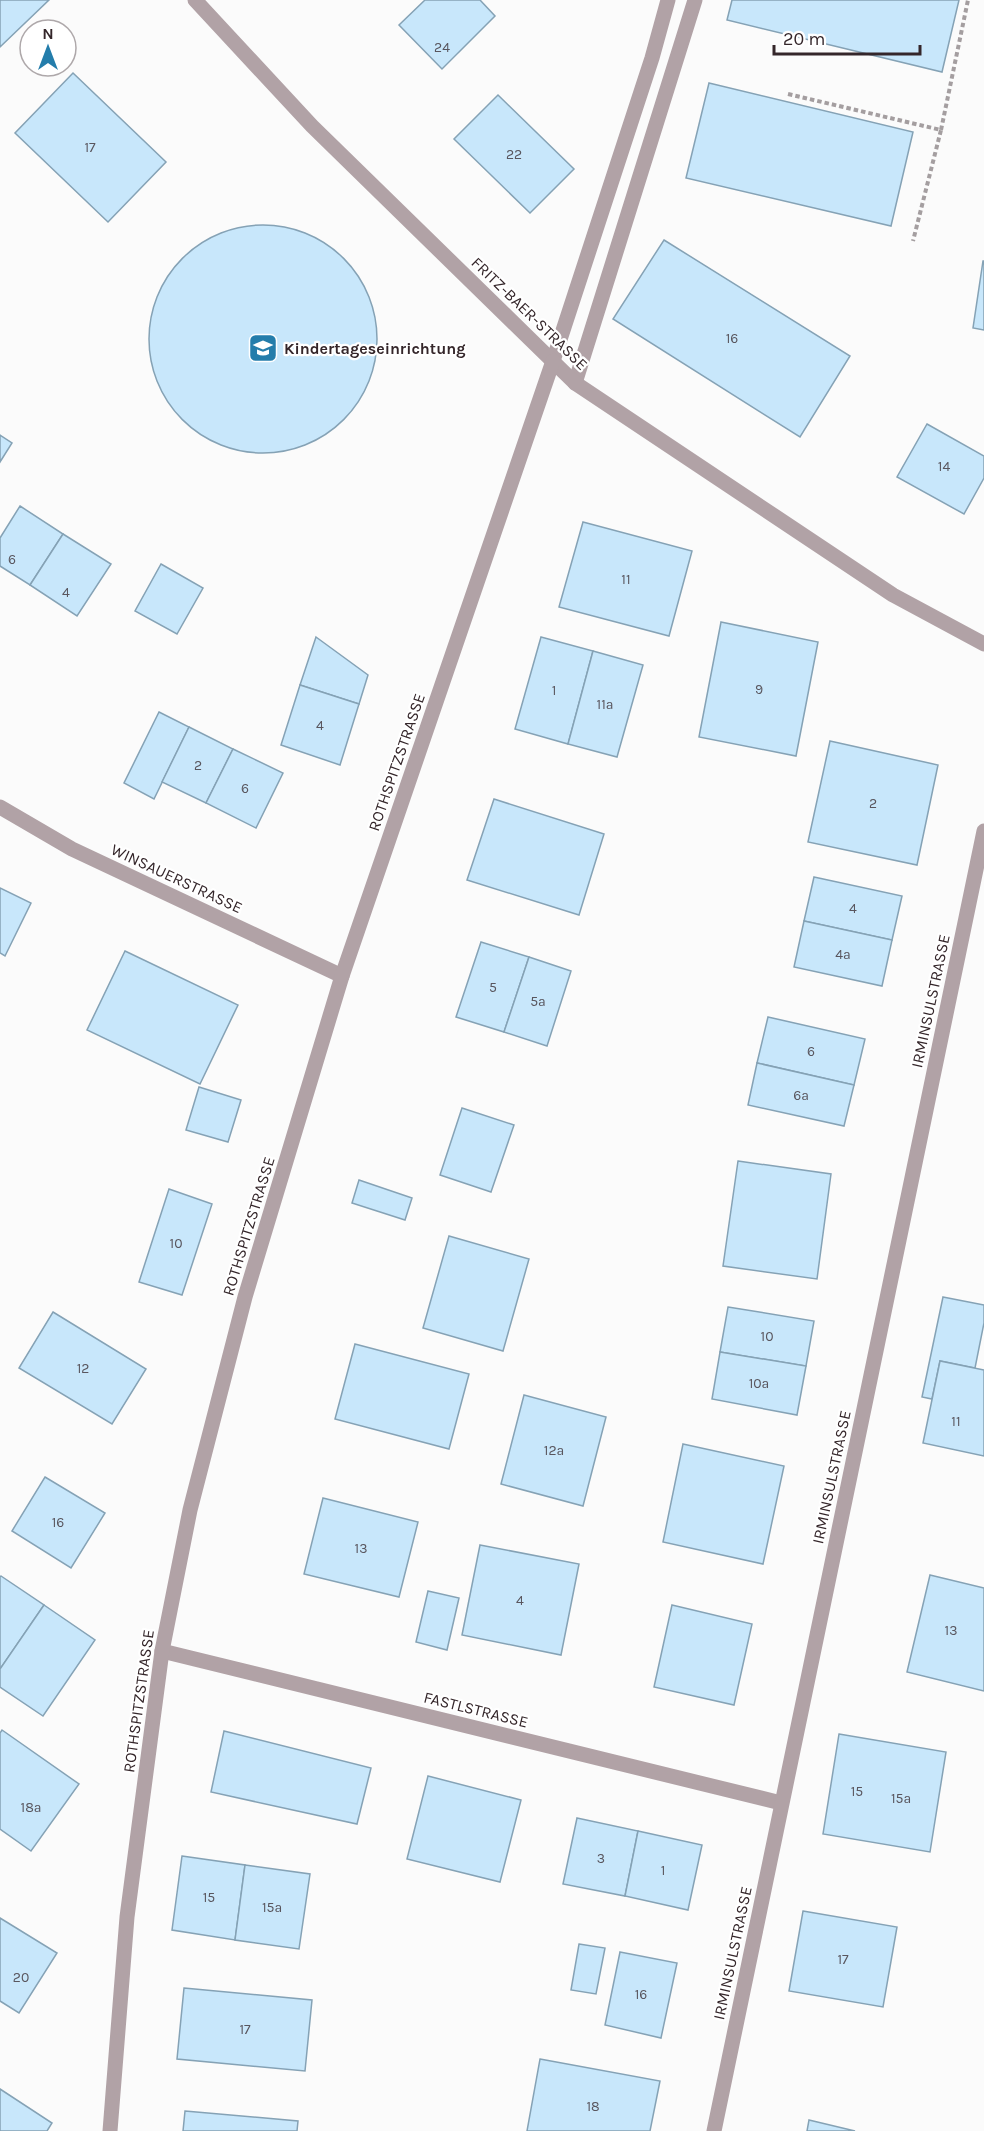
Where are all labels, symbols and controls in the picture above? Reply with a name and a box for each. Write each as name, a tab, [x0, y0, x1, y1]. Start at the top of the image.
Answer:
north arrow	[18, 18, 78, 78]
scale bar	[774, 18, 920, 56]
text: N	[42, 24, 54, 43]
text: 20 m	[783, 28, 825, 50]
house number: 24	[434, 39, 450, 56]
house number: 17	[84, 139, 96, 156]
house number: 22	[506, 146, 522, 163]
street label: FRITZ-BAER-STRASSE	[468, 253, 592, 374]
house number: 16	[726, 330, 738, 347]
school or university icon: Kindertageseinrichtung	[247, 332, 279, 364]
place label: Kindertageseinrichtung	[284, 339, 465, 358]
house number: 14	[938, 458, 950, 475]
house number: 6	[8, 551, 16, 568]
house number: 11	[621, 571, 631, 588]
house number: 4	[62, 584, 70, 601]
house number: 9	[755, 681, 763, 698]
house number: 1	[552, 682, 556, 699]
street label: ROTHSPITZSTRASSE	[364, 691, 429, 833]
house number: 11a	[597, 696, 613, 713]
house number: 4	[316, 717, 324, 734]
house number: 2	[194, 757, 202, 774]
house number: 6	[241, 780, 249, 797]
house number: 2	[869, 795, 877, 812]
street label: WINSAUERSTRASSE	[108, 840, 246, 917]
house number: 4	[849, 900, 857, 917]
street label: IRMINSULSTRASSE	[907, 933, 954, 1070]
house number: 4a	[835, 946, 851, 963]
house number: 5	[489, 979, 497, 996]
house number: 5a	[530, 993, 546, 1010]
house number: 6	[807, 1043, 815, 1060]
house number: 6a	[793, 1087, 809, 1104]
street label: ROTHSPITZSTRASSE	[218, 1154, 279, 1298]
house number: 10	[170, 1235, 182, 1252]
house number: 10	[761, 1328, 773, 1345]
house number: 12	[77, 1360, 89, 1377]
house number: 10a	[749, 1375, 769, 1392]
street label: IRMINSULSTRASSE	[808, 1409, 855, 1546]
house number: 11	[951, 1413, 961, 1430]
house number: 12a	[544, 1442, 564, 1459]
house number: 16	[52, 1514, 64, 1531]
house number: 13	[355, 1540, 367, 1557]
house number: 4	[516, 1592, 524, 1609]
house number: 13	[945, 1622, 957, 1639]
street label: ROTHSPITZSTRASSE	[119, 1628, 158, 1774]
street label: FASTLSTRASSE	[422, 1687, 530, 1732]
house number: 15	[851, 1783, 863, 1800]
house number: 15a	[891, 1790, 911, 1807]
house number: 18a	[21, 1799, 41, 1816]
house number: 3	[597, 1850, 605, 1867]
house number: 1	[661, 1862, 665, 1879]
street label: IRMINSULSTRASSE	[709, 1885, 756, 2022]
house number: 15	[203, 1889, 215, 1906]
house number: 15a	[262, 1899, 282, 1916]
house number: 17	[837, 1951, 849, 1968]
house number: 20	[13, 1969, 29, 1986]
house number: 16	[635, 1986, 647, 2003]
house number: 17	[239, 2021, 251, 2038]
house number: 18	[586, 2098, 600, 2115]

